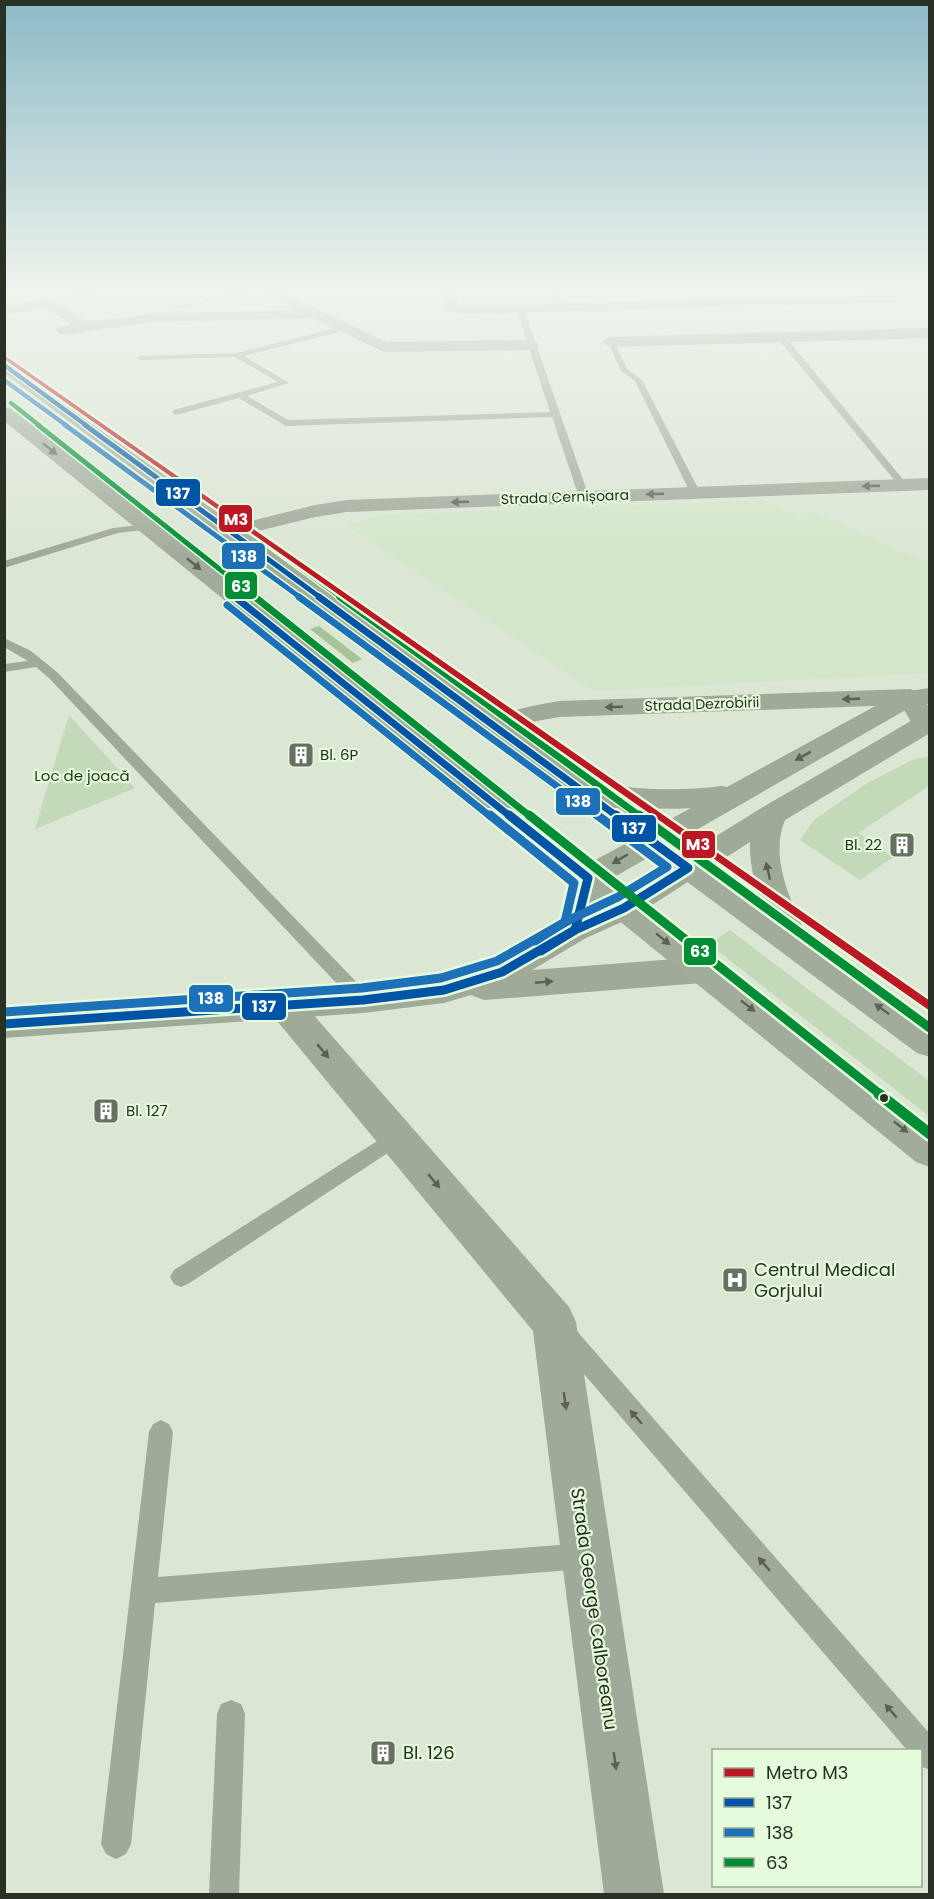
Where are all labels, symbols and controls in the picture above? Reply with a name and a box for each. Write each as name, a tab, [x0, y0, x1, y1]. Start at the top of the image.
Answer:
one-way arrow	[42, 442, 58, 455]
line badge: 137	[155, 478, 201, 507]
one-way arrow	[862, 481, 881, 491]
text: 137	[166, 482, 191, 505]
street label: Strada Cernișoara	[501, 485, 629, 509]
one-way arrow	[646, 489, 665, 499]
one-way arrow	[451, 497, 470, 506]
line badge: M3	[218, 504, 253, 533]
text: M3	[224, 508, 248, 531]
line badge: 138	[221, 542, 266, 570]
text: 138	[231, 545, 257, 568]
one-way arrow	[186, 557, 202, 570]
line badge: 63	[224, 571, 258, 600]
text: 63	[231, 575, 251, 598]
street label: Strada Dezrobirii	[644, 692, 760, 716]
one-way arrow	[842, 694, 861, 703]
one-way arrow	[605, 702, 624, 711]
building icon: Bl. 6P	[286, 740, 316, 770]
place label: Bl. 6P	[320, 744, 359, 765]
one-way arrow	[794, 751, 811, 761]
park label: Loc de joacă	[34, 765, 130, 786]
line badge: 138	[555, 787, 601, 816]
text: 138	[565, 790, 591, 813]
line badge: 137	[611, 814, 657, 843]
text: 137	[622, 817, 647, 840]
line badge: M3	[681, 830, 716, 859]
building icon: Bl. 22	[887, 830, 917, 860]
text: M3	[686, 833, 710, 856]
place label: Bl. 22	[845, 834, 882, 855]
one-way arrow	[612, 854, 628, 865]
one-way arrow	[763, 862, 773, 880]
one-way arrow	[655, 932, 671, 945]
line badge: 63	[683, 937, 717, 966]
text: 63	[690, 940, 710, 963]
one-way arrow	[534, 977, 553, 987]
line badge: 138	[188, 984, 234, 1013]
text: 138	[198, 987, 224, 1010]
line badge: 137	[241, 992, 287, 1021]
text: 137	[252, 995, 277, 1018]
one-way arrow	[740, 999, 756, 1012]
one-way arrow	[875, 1003, 890, 1015]
one-way arrow	[316, 1043, 329, 1058]
unlabelled marker	[878, 1092, 890, 1104]
building icon: Bl. 127	[91, 1096, 121, 1126]
place label: Bl. 127	[126, 1100, 168, 1121]
one-way arrow	[893, 1121, 909, 1134]
one-way arrow	[427, 1173, 440, 1188]
place label: Centrul Medical Gorjului	[754, 1257, 895, 1303]
hospital icon: Centrul Medical Gorjului	[720, 1265, 750, 1295]
one-way arrow	[561, 1392, 570, 1411]
one-way arrow	[629, 1409, 643, 1424]
street label: Strada George Calboreanu	[565, 1486, 624, 1731]
one-way arrow	[757, 1556, 770, 1572]
one-way arrow	[885, 1704, 898, 1719]
building icon: Bl. 126	[368, 1738, 398, 1768]
place label: Bl. 126	[403, 1740, 455, 1765]
legend	[712, 1749, 922, 1887]
one-way arrow	[611, 1751, 620, 1770]
text: Metro M3	[766, 1760, 848, 1785]
text: 137	[766, 1790, 792, 1815]
text: 138	[766, 1820, 794, 1845]
text: 63	[766, 1850, 788, 1875]

